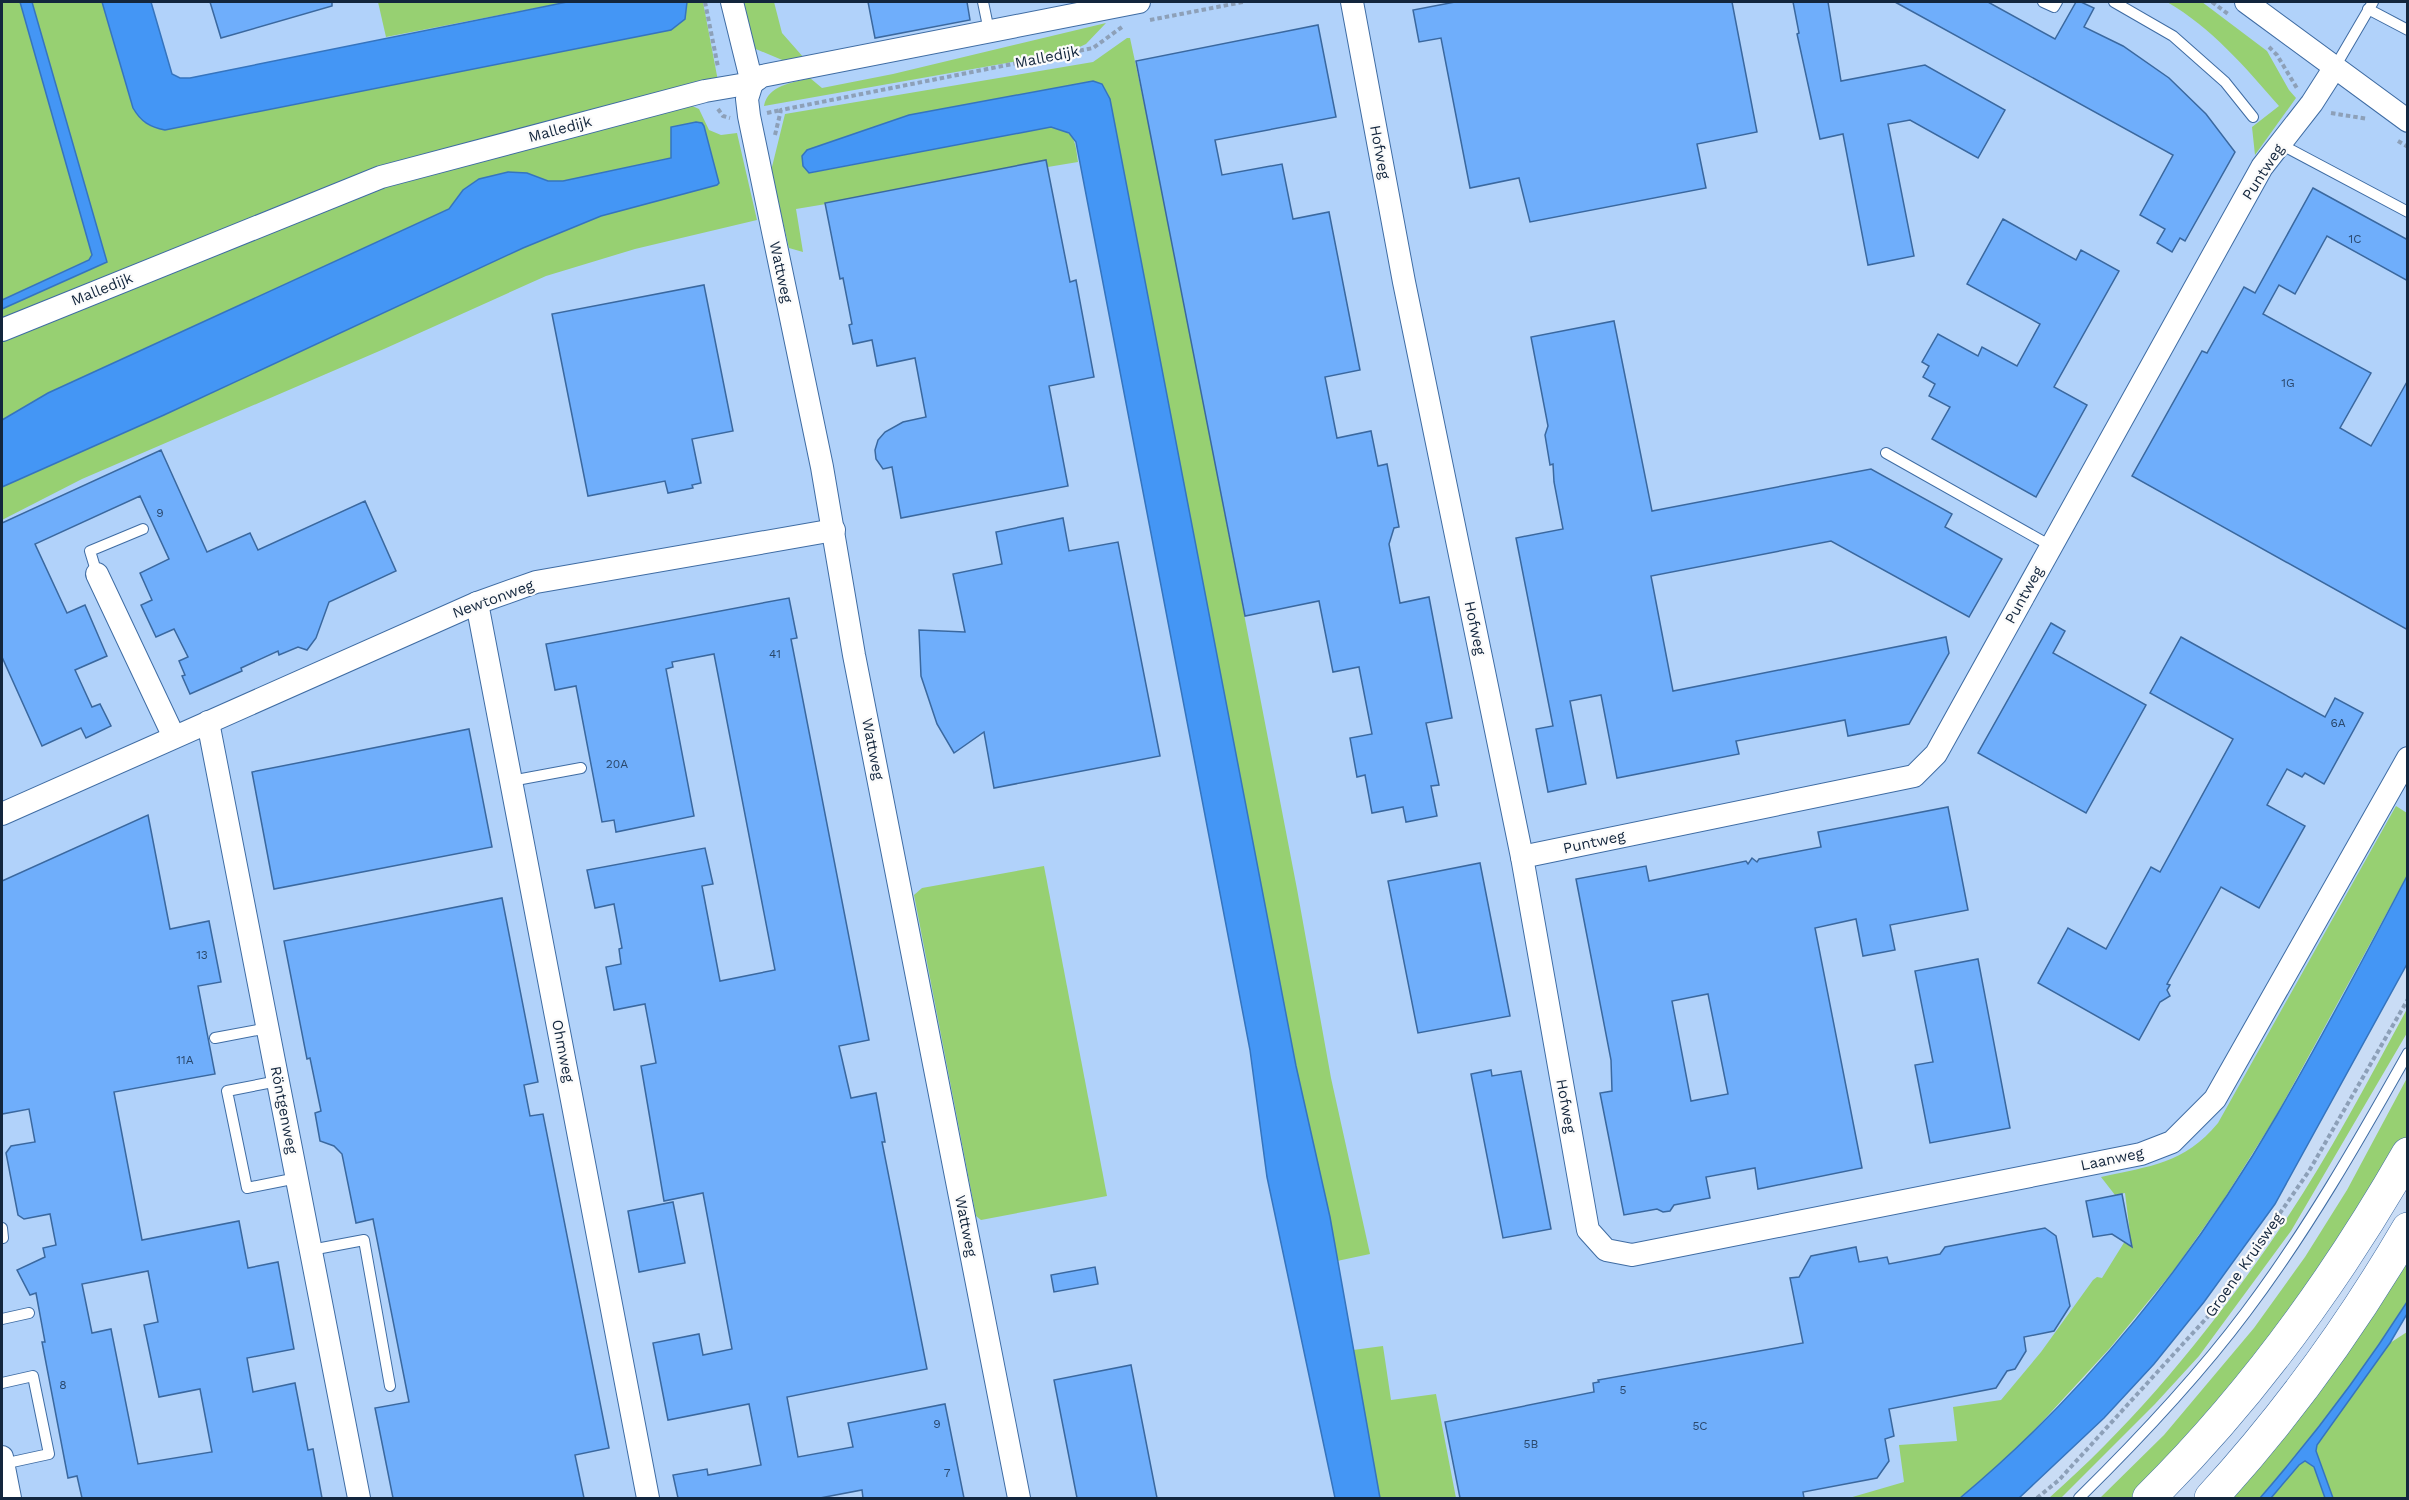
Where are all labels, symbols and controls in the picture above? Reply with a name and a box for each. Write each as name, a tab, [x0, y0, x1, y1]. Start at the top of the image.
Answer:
street label: Malledijk	[1013, 42, 1081, 72]
street label: Malledijk	[526, 112, 594, 146]
street label: Hofweg	[1366, 123, 1394, 181]
street label: Puntweg	[2238, 141, 2288, 203]
house number: 1C	[2349, 232, 2361, 246]
street label: Wattweg	[766, 240, 796, 304]
street label: Malledijk	[69, 268, 136, 310]
house number: 1G	[2281, 376, 2295, 390]
house number: 9	[156, 506, 164, 520]
street label: Puntweg	[2001, 563, 2047, 627]
street label: Newtonweg	[450, 576, 536, 622]
street label: Hofweg	[1461, 599, 1489, 657]
house number: 41	[769, 647, 781, 661]
house number: 6A	[2330, 716, 2346, 730]
street label: Wattweg	[858, 717, 888, 781]
house number: 20A	[606, 757, 628, 771]
street label: Puntweg	[1561, 827, 1627, 857]
house number: 13	[196, 948, 208, 962]
street label: Ohmweg	[548, 1018, 578, 1084]
house number: 11A	[176, 1053, 194, 1067]
street label: Röntgenweg	[267, 1065, 301, 1155]
street label: Hofweg	[1552, 1078, 1580, 1134]
street label: Laanweg	[2079, 1144, 2145, 1174]
street label: Wattweg	[951, 1194, 981, 1258]
street label: Groene Kruisweg	[2201, 1209, 2287, 1321]
house number: 8	[59, 1378, 67, 1392]
house number: 5	[1620, 1383, 1627, 1397]
house number: 9	[933, 1417, 941, 1431]
house number: 5C	[1692, 1419, 1708, 1433]
house number: 5B	[1524, 1437, 1539, 1451]
house number: 7	[944, 1466, 951, 1480]

